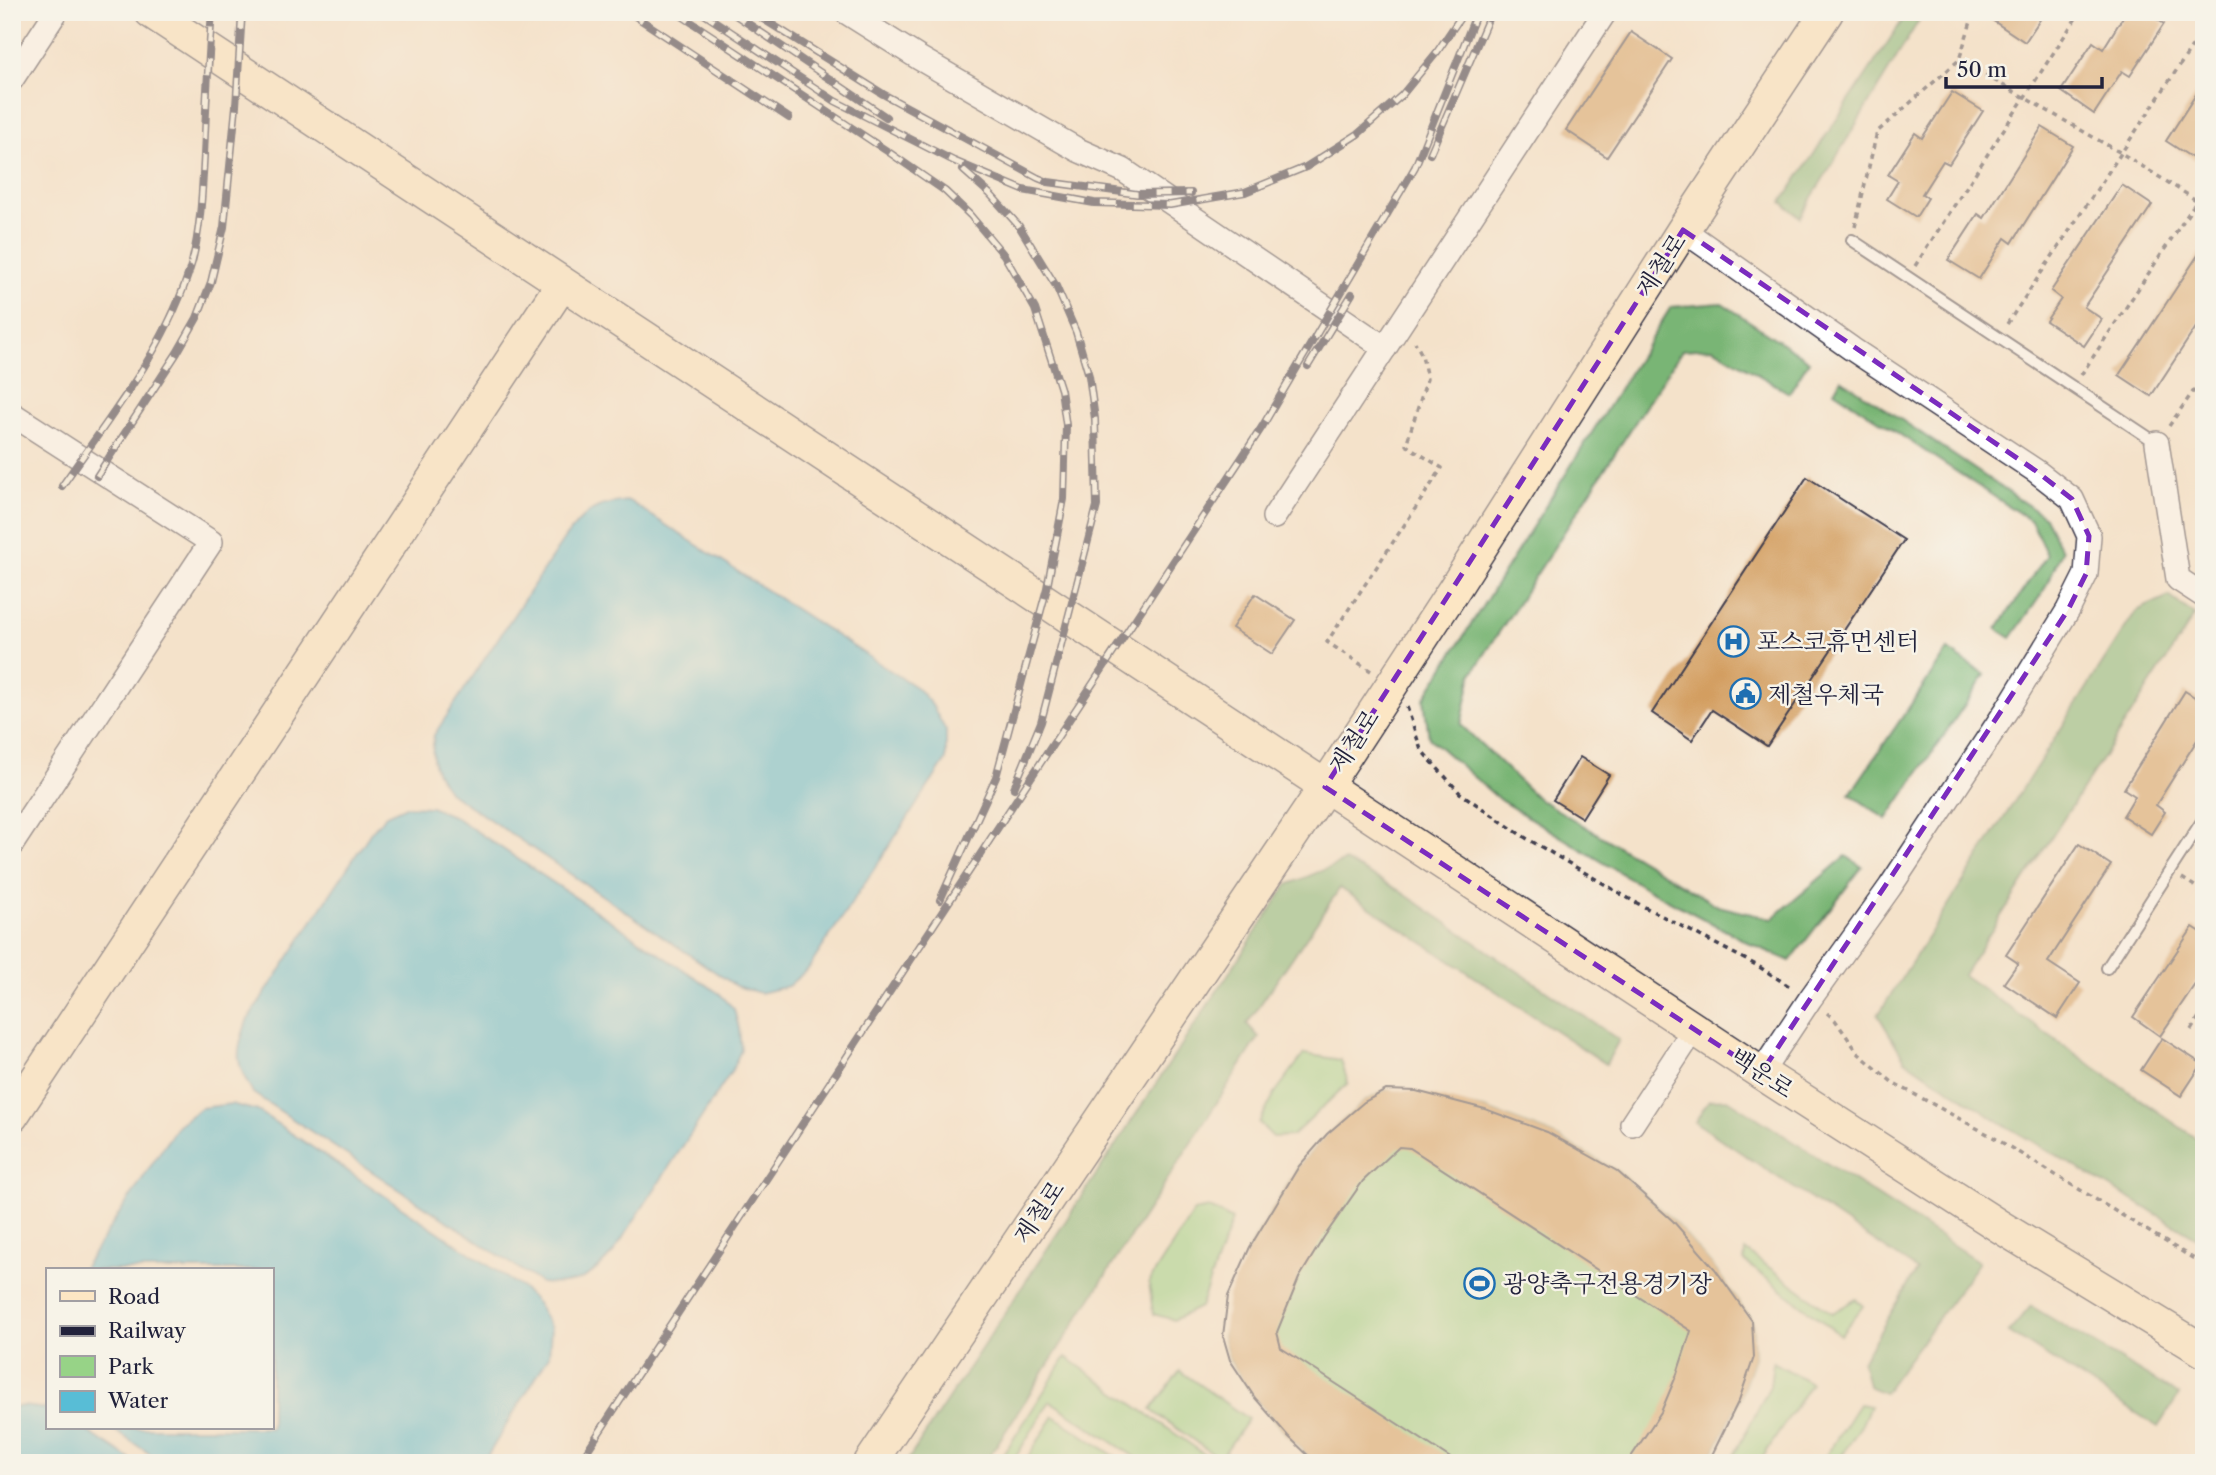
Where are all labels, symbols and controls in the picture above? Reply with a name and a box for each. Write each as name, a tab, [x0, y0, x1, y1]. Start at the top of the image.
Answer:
scale bar	[1946, 46, 2102, 90]
text: 50 m	[1957, 57, 2007, 82]
street label: 제철로	[1630, 228, 1692, 302]
hospital icon: 포스코휴먼센터	[1717, 624, 1751, 658]
place label: 포스코휴먼센터	[1757, 627, 1919, 656]
public building icon: 제철우체국	[1728, 677, 1762, 711]
place label: 제철우체국	[1768, 680, 1884, 709]
street label: 제철로	[1323, 704, 1385, 778]
street label: 백운로	[1725, 1042, 1799, 1104]
street label: 제철로	[1008, 1175, 1070, 1249]
sports icon: 광양축구전용경기장	[1463, 1266, 1497, 1300]
legend	[46, 1268, 273, 1430]
place label: 광양축구전용경기장	[1503, 1269, 1712, 1298]
text: Road	[108, 1284, 160, 1309]
text: Railway	[108, 1318, 186, 1343]
text: Park	[108, 1354, 154, 1379]
text: Water	[107, 1388, 168, 1413]

